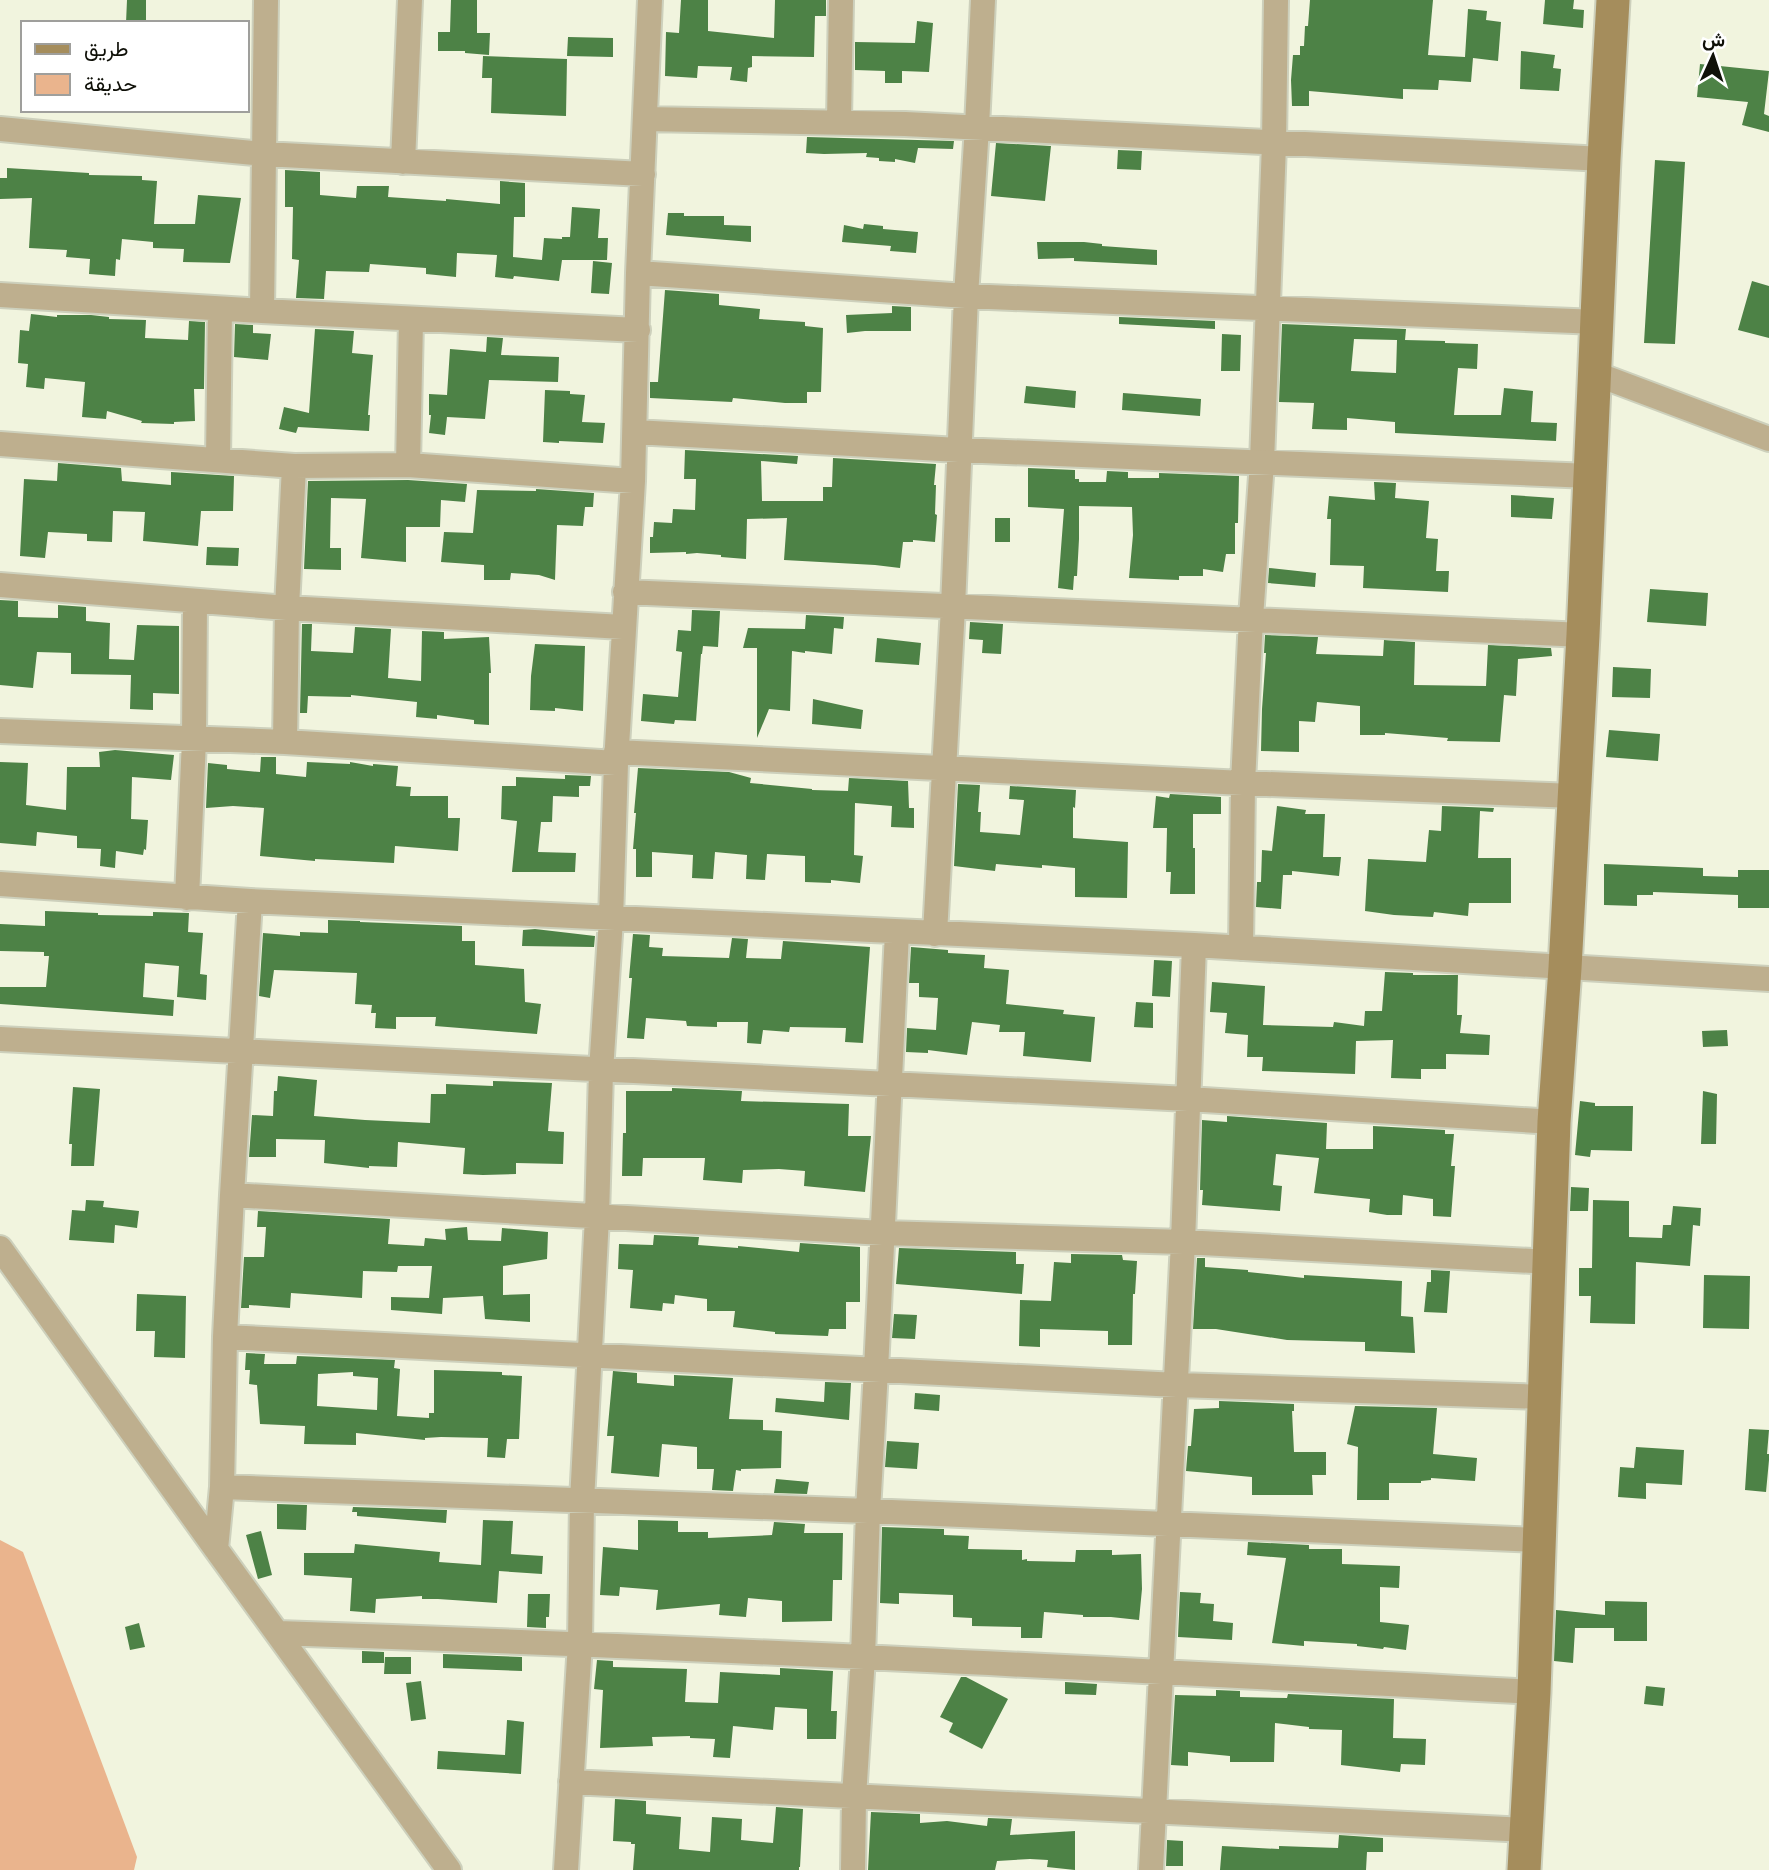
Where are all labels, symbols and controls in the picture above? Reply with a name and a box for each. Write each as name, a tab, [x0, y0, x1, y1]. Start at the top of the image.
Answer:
legend	[21, 21, 248, 112]
north arrow	[1678, 21, 1748, 91]
text: ش	[1702, 28, 1726, 53]
text: طريق	[84, 37, 129, 62]
text: حديقة	[84, 72, 137, 97]

